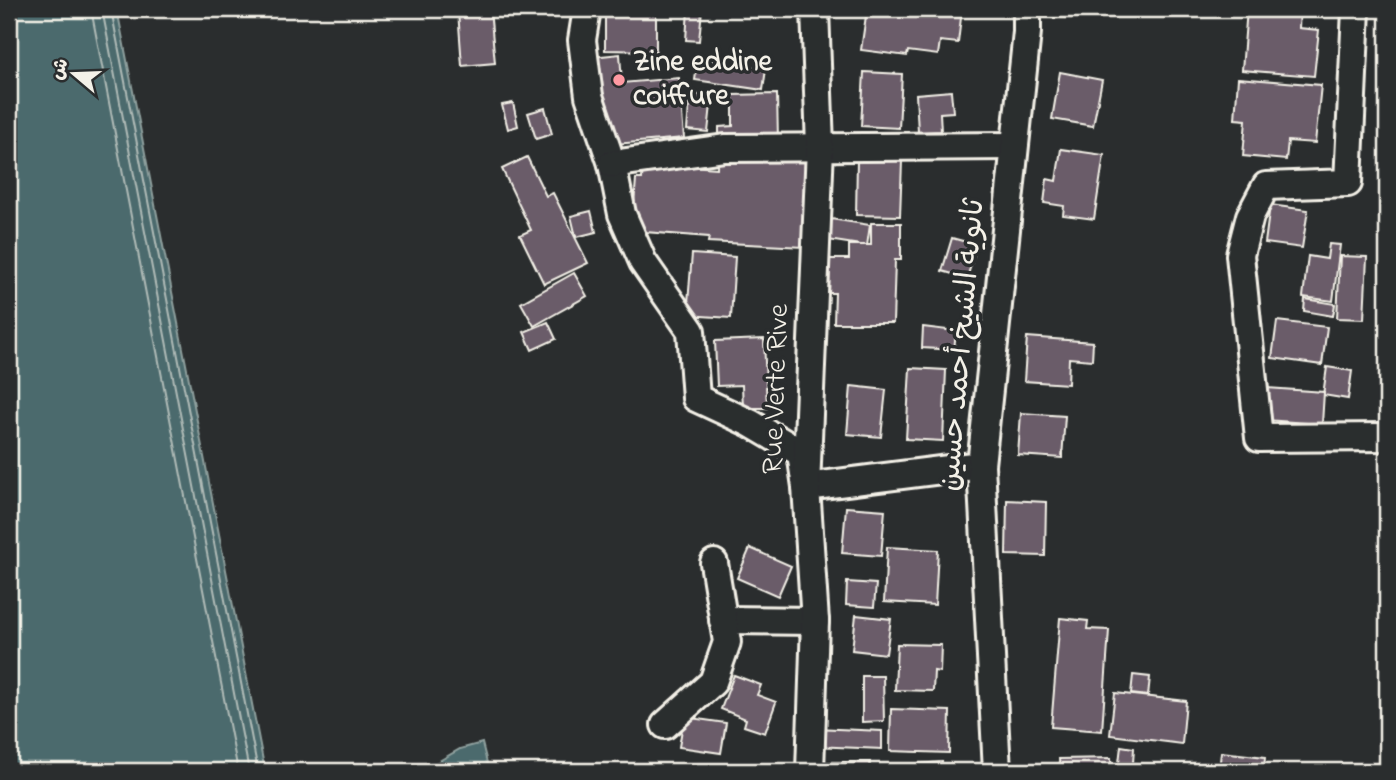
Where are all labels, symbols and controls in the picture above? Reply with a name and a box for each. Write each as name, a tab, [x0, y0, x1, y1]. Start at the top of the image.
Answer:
north arrow	[38, 38, 108, 108]
place label: Zine eddine coiffure	[633, 41, 774, 119]
text: ش	[44, 55, 76, 84]
marker: Zine eddine coiffure	[611, 72, 627, 88]
street label: ثانوية الشيخ أحمد حسين	[928, 196, 998, 493]
street label: Rue Verte Rive	[752, 303, 802, 475]

